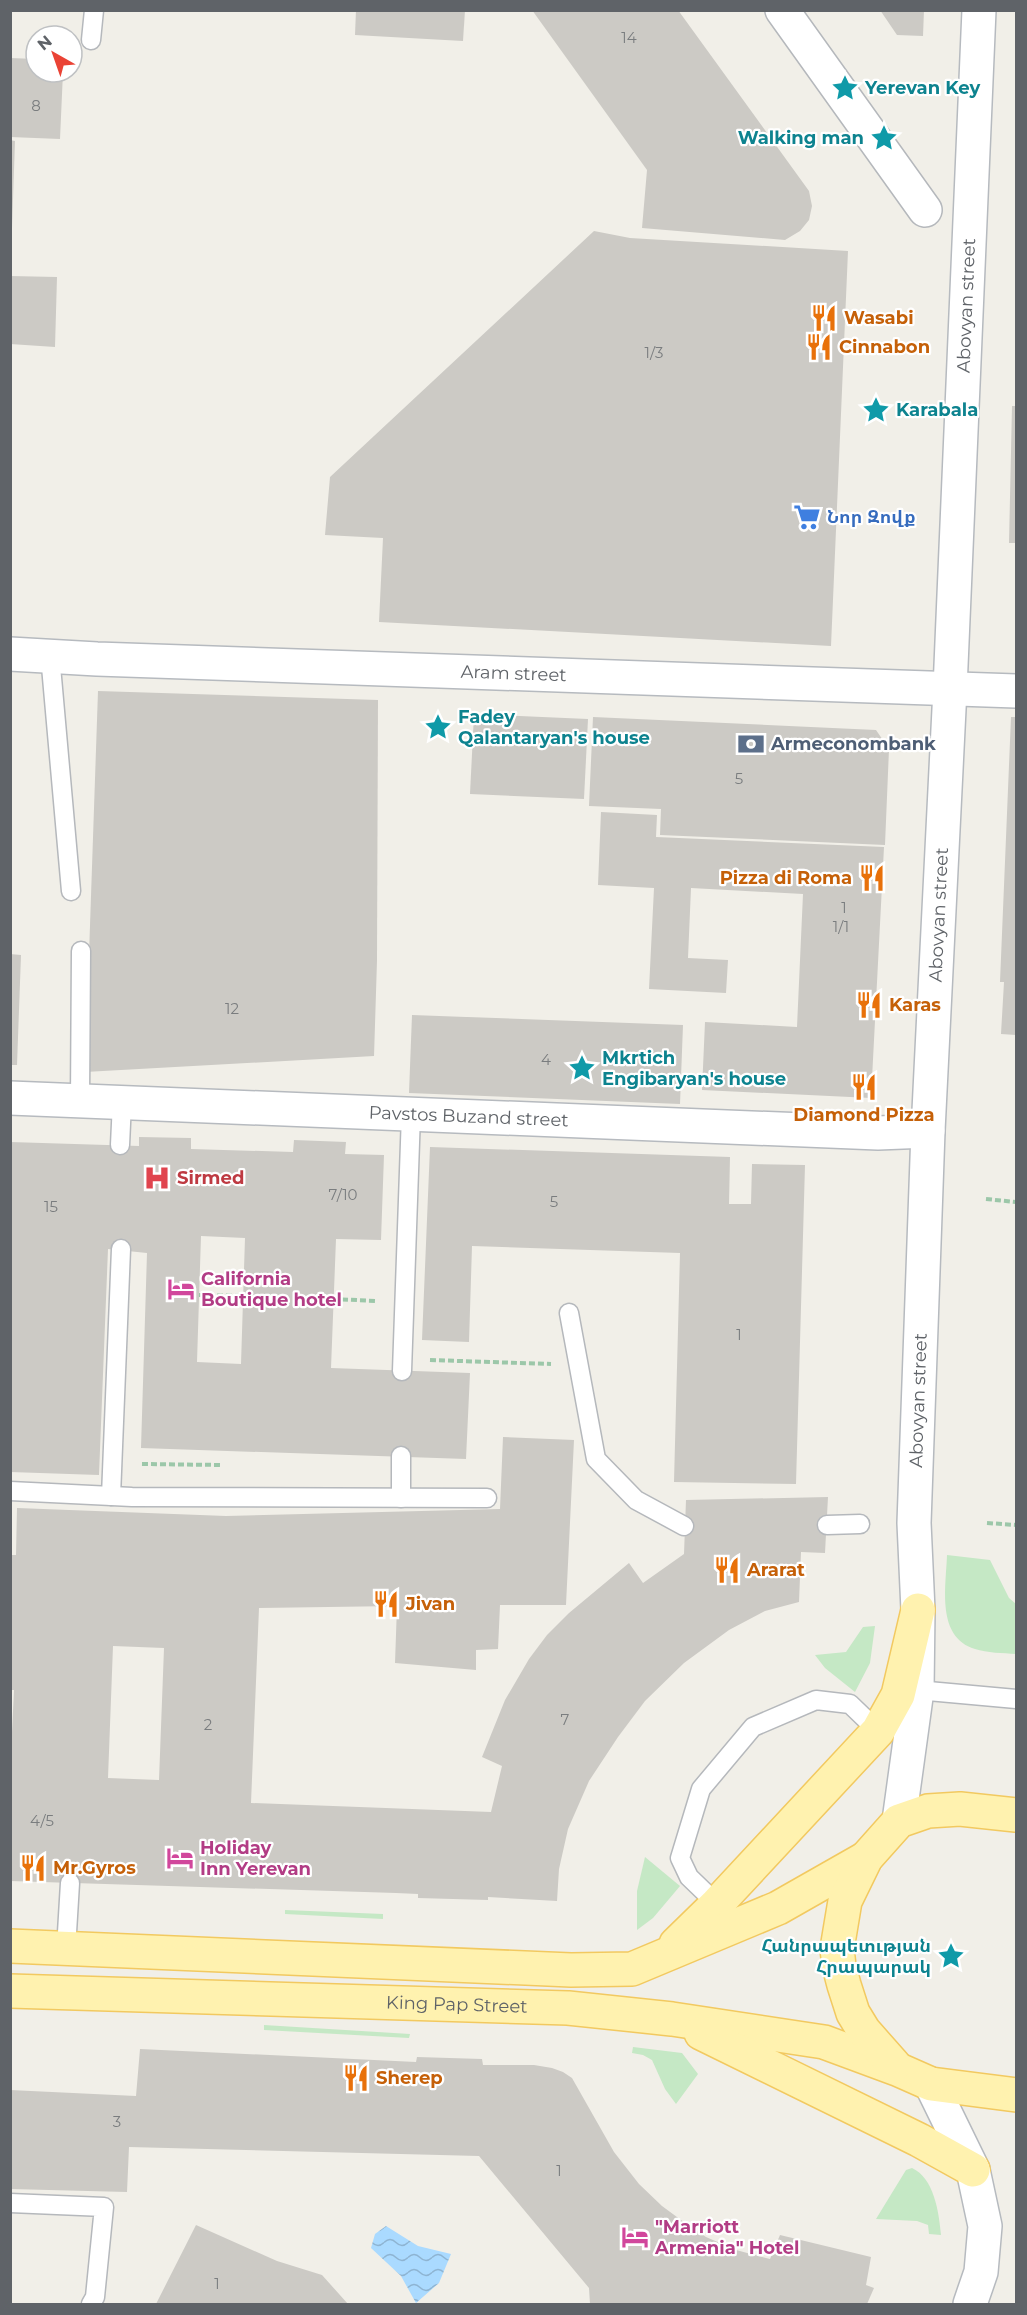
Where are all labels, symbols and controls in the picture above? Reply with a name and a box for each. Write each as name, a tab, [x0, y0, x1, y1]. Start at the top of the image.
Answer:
north arrow	[24, 24, 84, 84]
house number: 14	[621, 28, 637, 47]
text: N	[34, 31, 56, 54]
place icon: Yerevan Key	[830, 73, 860, 103]
place label: Yerevan Key	[864, 77, 981, 99]
house number: 8	[31, 96, 41, 115]
place icon: Walking man	[869, 123, 899, 153]
place label: Walking man	[738, 127, 864, 149]
street label: Abovyan street	[953, 238, 980, 373]
restaurant icon: Wasabi	[809, 303, 839, 333]
place label: Wasabi	[844, 307, 914, 329]
restaurant icon: Cinnabon	[804, 332, 834, 362]
place label: Cinnabon	[839, 336, 930, 358]
house number: 1/3	[645, 343, 663, 362]
place icon: Karabala	[861, 395, 891, 425]
place label: Karabala	[896, 399, 978, 421]
supermarket icon: Նոր Զովք	[792, 502, 822, 532]
place label: Նոր Զովք	[827, 506, 916, 528]
street label: Aram street	[460, 661, 567, 686]
place label: Fadey Qalantaryan's house	[458, 706, 650, 749]
place icon: Fadey Qalantaryan's house	[423, 712, 453, 742]
bank icon: Armeconombank	[736, 729, 766, 759]
place label: Armeconombank	[770, 733, 936, 755]
house number: 5	[735, 769, 743, 788]
street label: Abovyan street	[924, 847, 953, 983]
restaurant icon: Pizza di Roma	[857, 863, 887, 893]
place label: Pizza di Roma	[720, 867, 852, 889]
house number: 1	[841, 898, 847, 917]
house number: 1/1	[833, 917, 849, 936]
restaurant icon: Karas	[854, 990, 884, 1020]
place label: Karas	[889, 994, 941, 1016]
house number: 12	[225, 999, 239, 1018]
place label: Mkrtich Engibaryan's house	[602, 1047, 786, 1090]
house number: 4	[541, 1050, 551, 1069]
place icon: Mkrtich Engibaryan's house	[567, 1053, 597, 1083]
restaurant icon: Diamond Pizza	[849, 1072, 879, 1102]
street label: Pavstos Buzand street	[368, 1101, 569, 1132]
place label: Diamond Pizza	[793, 1104, 935, 1126]
hospital icon: Sirmed	[142, 1163, 172, 1193]
place label: Sirmed	[177, 1167, 244, 1189]
house number: 7/10	[328, 1185, 358, 1204]
house number: 5	[550, 1192, 558, 1211]
house number: 15	[44, 1197, 58, 1216]
place label: California Boutique hotel	[201, 1268, 342, 1311]
hotel icon: California Boutique hotel	[166, 1274, 196, 1304]
house number: 1	[736, 1325, 742, 1344]
street label: Abovyan street	[905, 1333, 932, 1468]
restaurant icon: Ararat	[712, 1555, 742, 1585]
place label: Ararat	[746, 1559, 805, 1581]
restaurant icon: Jivan	[371, 1589, 401, 1619]
place label: Jivan	[405, 1593, 455, 1615]
house number: 7	[561, 1710, 570, 1729]
house number: 2	[204, 1715, 212, 1734]
house number: 4/5	[30, 1811, 54, 1830]
place label: Holiday Inn Yerevan	[200, 1837, 311, 1880]
hotel icon: Holiday Inn Yerevan	[165, 1843, 195, 1873]
restaurant icon: Mr.Gyros	[18, 1853, 48, 1883]
place label: Mr.Gyros	[53, 1857, 136, 1879]
place label: Հանրապետւթյան Հրապարակ	[761, 1935, 931, 1978]
place icon: Հանրապետւթյան Հրապարակ	[936, 1941, 966, 1971]
street label: King Pap Street	[386, 1991, 528, 2018]
restaurant icon: Sherep	[341, 2063, 371, 2093]
place label: Sherep	[376, 2067, 443, 2089]
house number: 3	[113, 2112, 121, 2131]
house number: 1	[556, 2161, 562, 2180]
place label: "Marriott Armenia" Hotel	[654, 2216, 799, 2259]
hotel icon: "Marriott Armenia" Hotel	[620, 2222, 650, 2252]
house number: 1	[214, 2274, 220, 2293]

